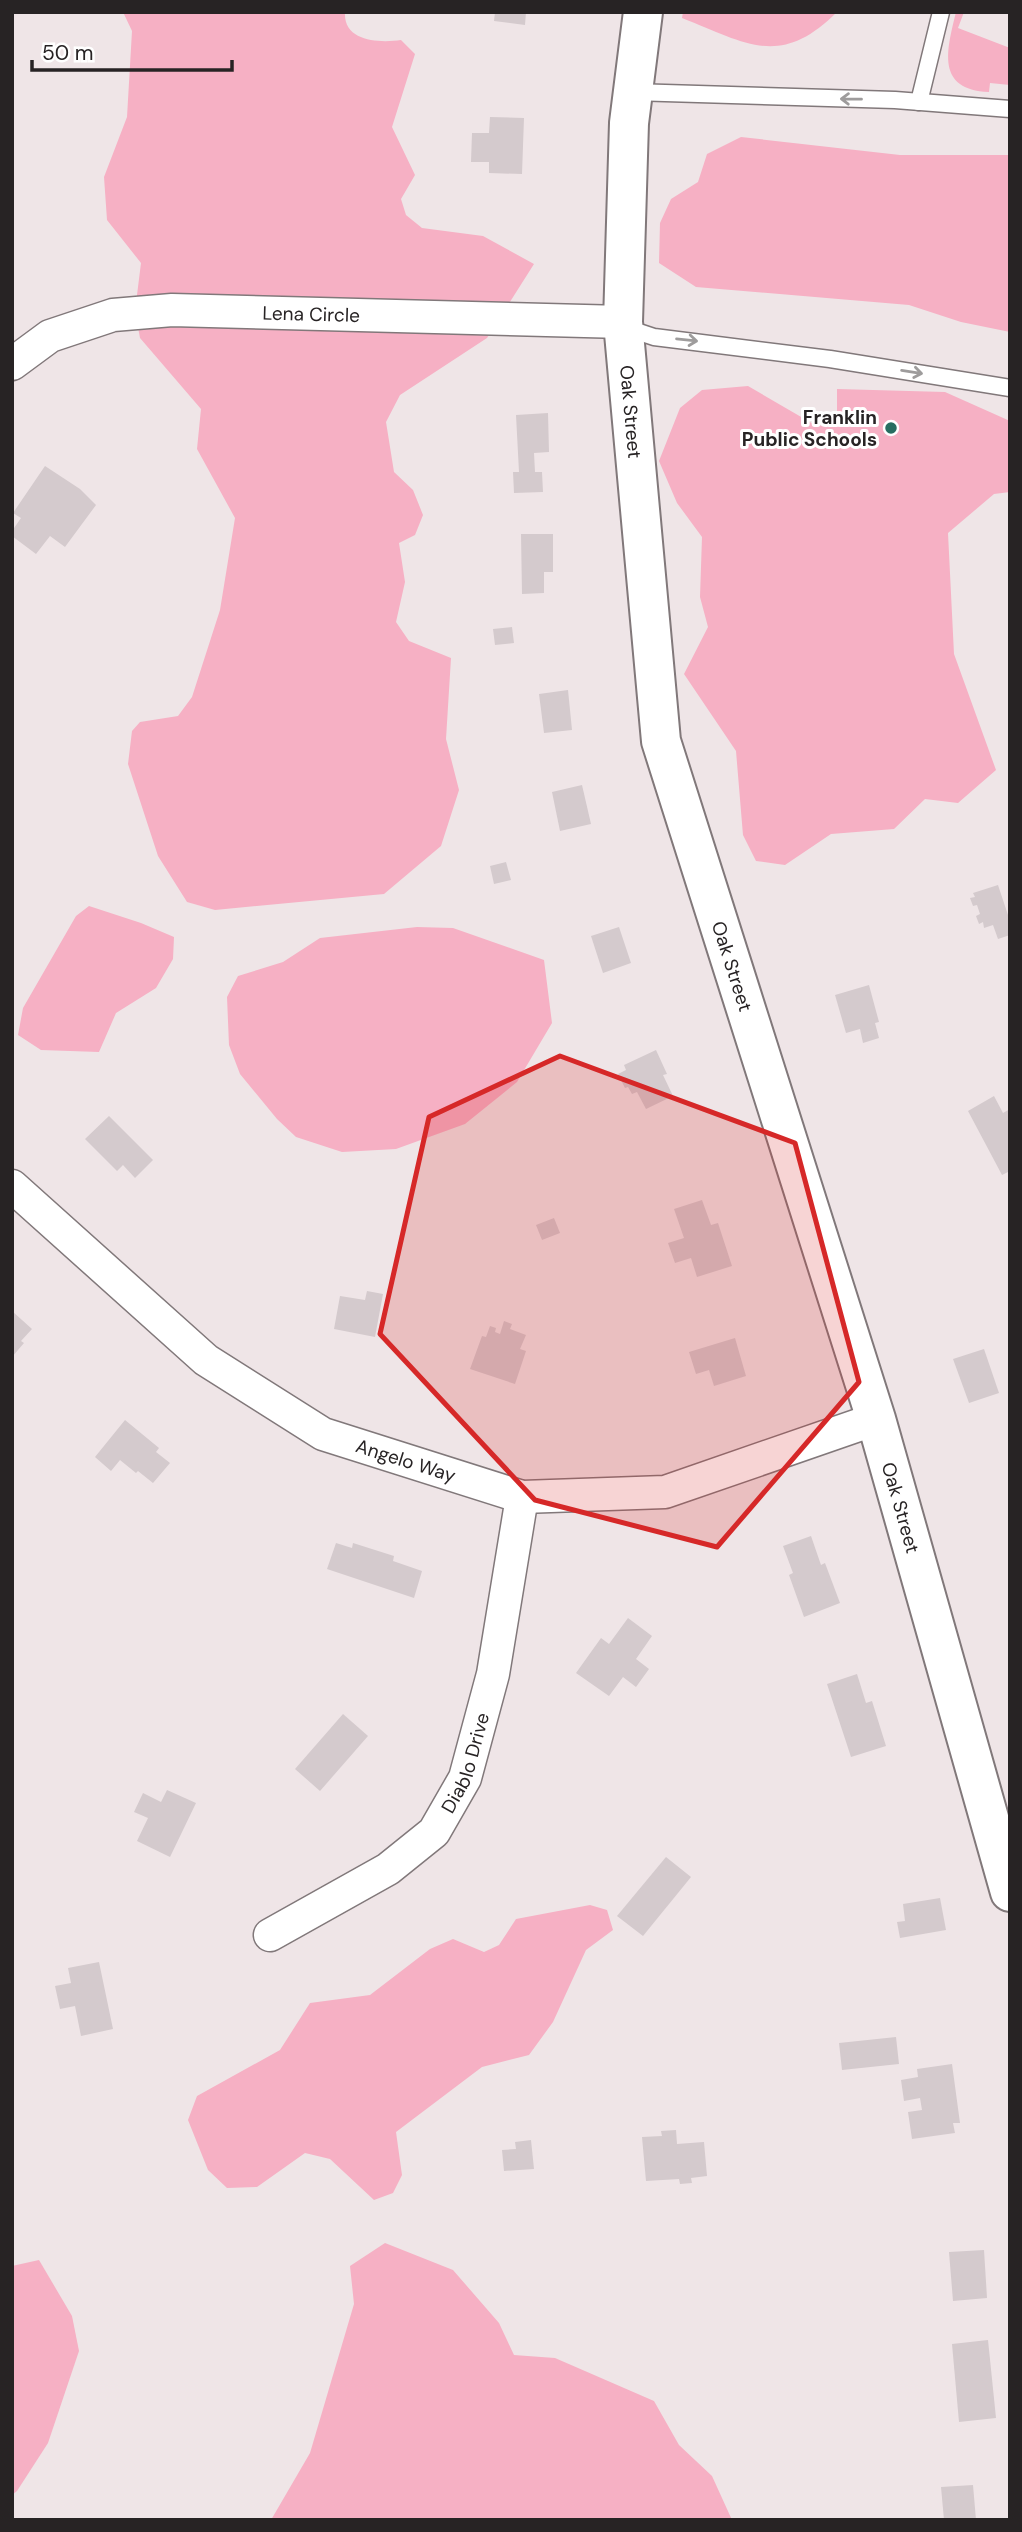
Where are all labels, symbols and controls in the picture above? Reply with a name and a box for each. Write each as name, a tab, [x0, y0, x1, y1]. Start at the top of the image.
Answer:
scale bar	[32, 28, 231, 72]
text: 50 m	[42, 39, 93, 67]
one-way arrow	[840, 92, 863, 105]
street label: Lena Circle	[262, 300, 360, 328]
one-way arrow	[675, 334, 698, 347]
street label: Oak Street	[614, 364, 647, 459]
one-way arrow	[900, 366, 923, 379]
place label: Franklin Public Schools	[742, 405, 877, 452]
marker: Franklin Public Schools	[883, 420, 899, 436]
street label: Oak Street	[706, 918, 758, 1015]
street label: Angelo Way	[353, 1433, 459, 1488]
street label: Oak Street	[876, 1459, 925, 1556]
street label: Diablo Drive	[436, 1710, 495, 1818]

